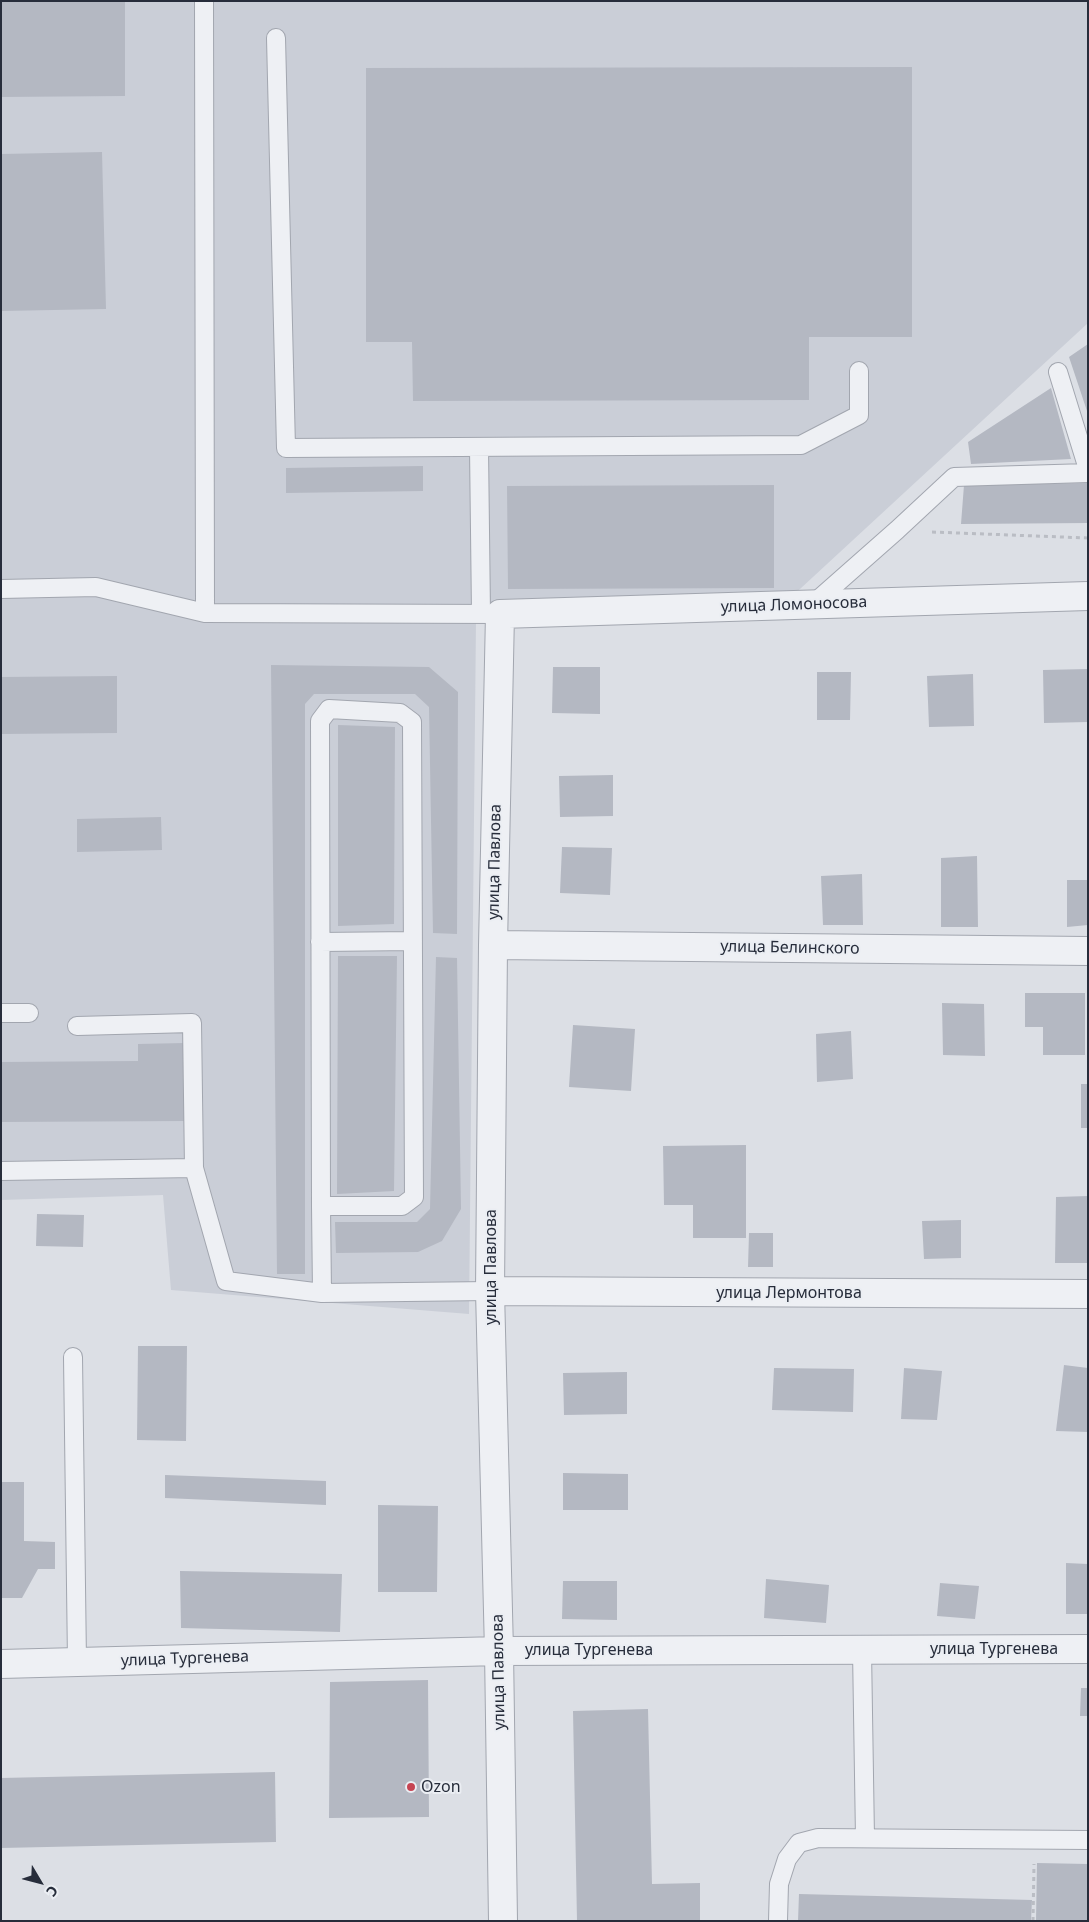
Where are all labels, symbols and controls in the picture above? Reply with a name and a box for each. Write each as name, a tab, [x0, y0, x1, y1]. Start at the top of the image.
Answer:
street label: улица Ломоносова	[720, 593, 868, 617]
street label: улица Павлова	[484, 804, 506, 920]
street label: улица Белинского	[720, 937, 860, 959]
street label: улица Павлова	[481, 1209, 501, 1325]
street label: улица Лермонтова	[716, 1283, 862, 1303]
street label: улица Павлова	[488, 1614, 510, 1730]
street label: улица Тургенева	[930, 1639, 1058, 1659]
street label: улица Тургенева	[525, 1640, 653, 1660]
street label: улица Тургенева	[121, 1647, 249, 1671]
place label: Ozon	[421, 1777, 461, 1797]
marker: Ozon	[405, 1781, 417, 1793]
north arrow	[15, 1857, 65, 1907]
text: С	[42, 1882, 63, 1901]

